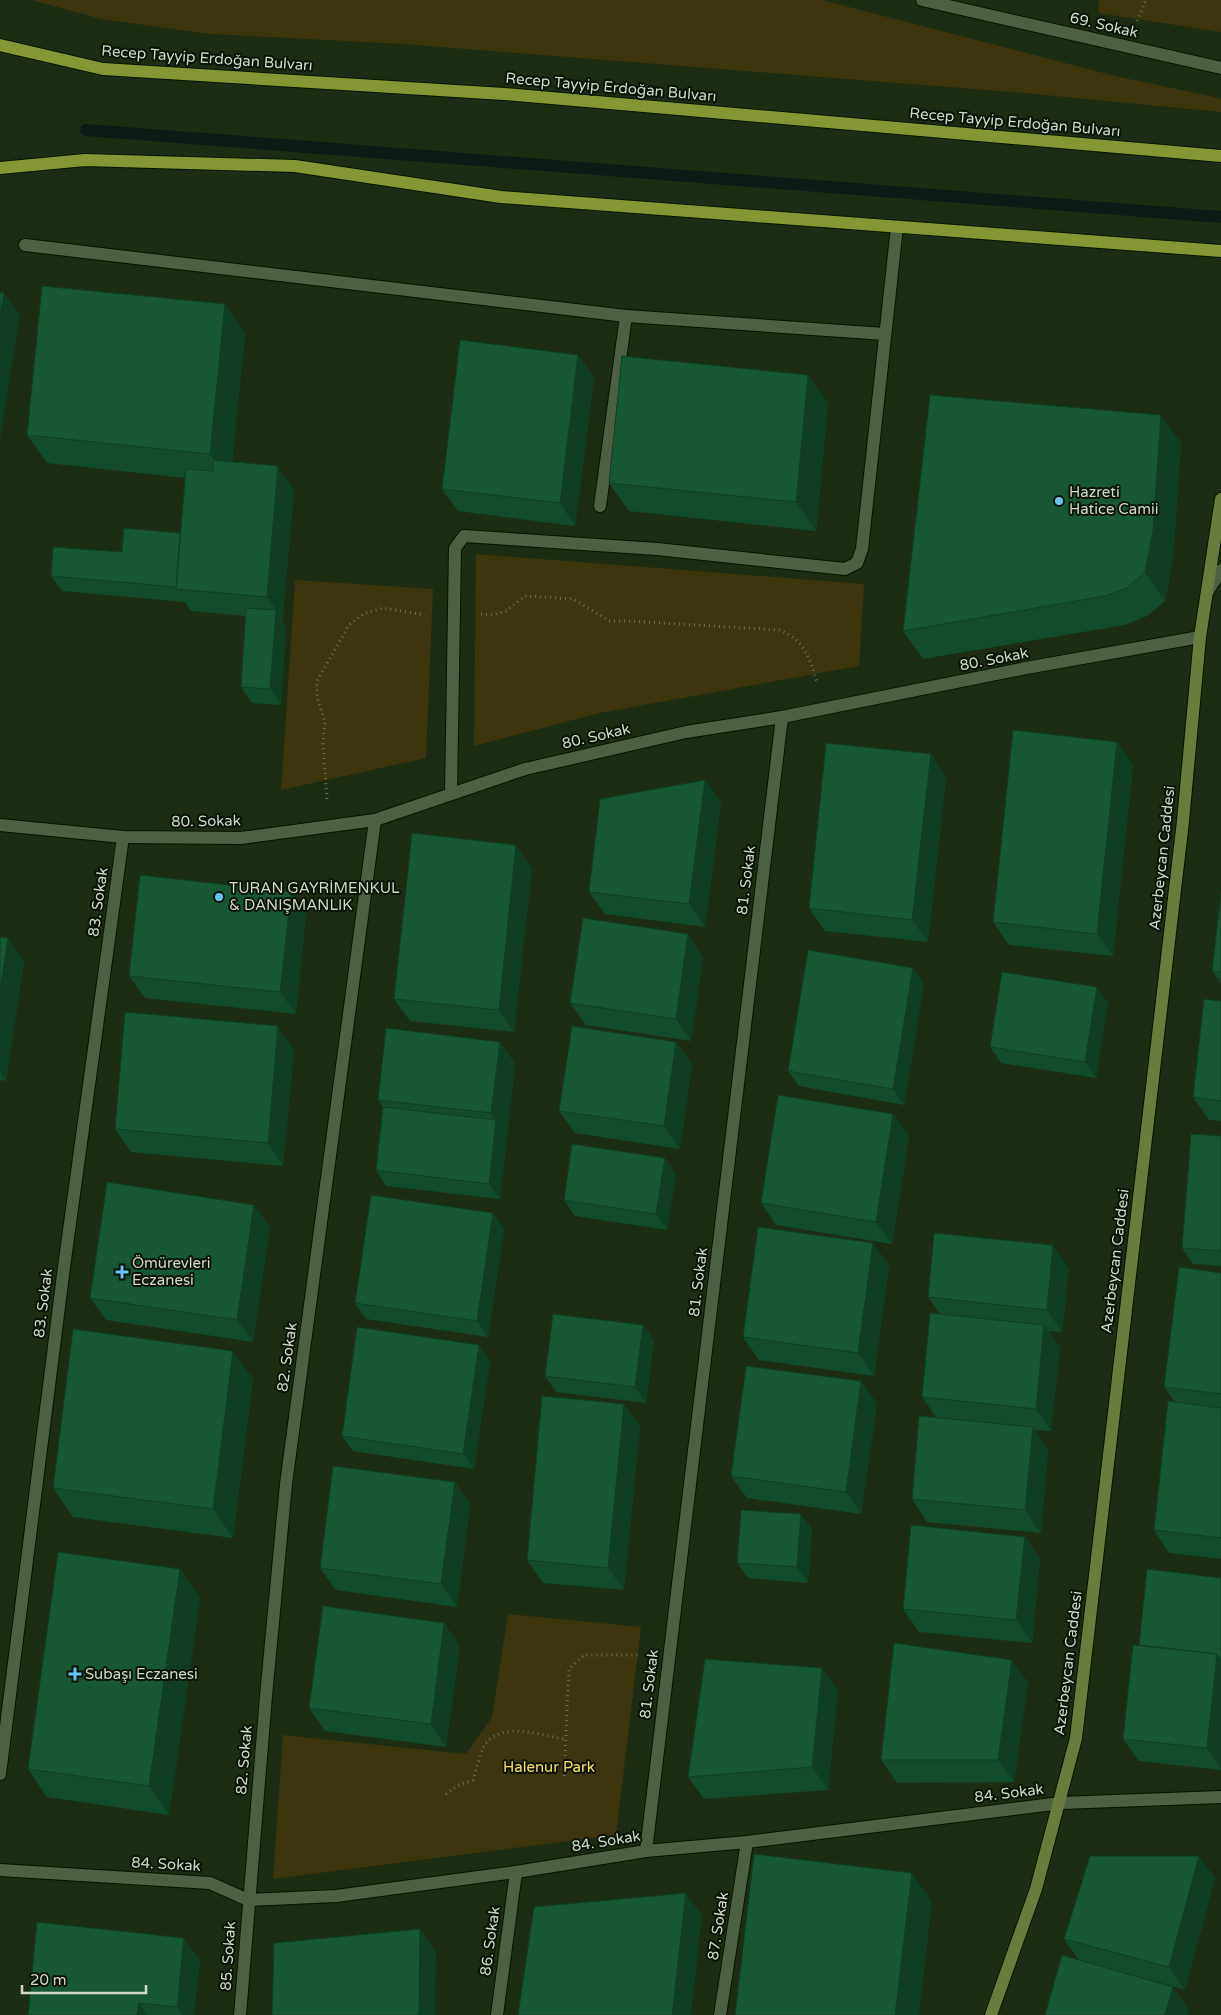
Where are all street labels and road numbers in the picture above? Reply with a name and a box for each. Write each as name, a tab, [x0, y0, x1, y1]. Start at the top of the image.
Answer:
street label: 69. Sokak	[1068, 8, 1140, 42]
street label: Recep Tayyip Erdoğan Bulvarı	[101, 42, 313, 74]
street label: Recep Tayyip Erdoğan Bulvarı	[505, 69, 717, 105]
street label: Recep Tayyip Erdoğan Bulvarı	[909, 104, 1121, 140]
street label: 80. Sokak	[958, 644, 1030, 674]
street label: 80. Sokak	[560, 719, 632, 753]
street label: Azerbeycan Caddesi	[1145, 785, 1179, 931]
street label: 80. Sokak	[171, 811, 241, 831]
street label: 81. Sokak	[733, 844, 759, 916]
street label: 83. Sokak	[84, 866, 112, 938]
street label: Azerbeycan Caddesi	[1097, 1188, 1133, 1334]
street label: 81. Sokak	[685, 1246, 711, 1318]
street label: 83. Sokak	[30, 1267, 56, 1339]
street label: 82. Sokak	[273, 1321, 301, 1393]
street label: Azerbeycan Caddesi	[1050, 1590, 1086, 1736]
street label: 81. Sokak	[636, 1648, 662, 1720]
street label: 82. Sokak	[232, 1725, 256, 1795]
street label: 84. Sokak	[973, 1780, 1045, 1806]
street label: 84. Sokak	[570, 1827, 642, 1855]
street label: 84. Sokak	[131, 1853, 201, 1875]
street label: 87. Sokak	[704, 1891, 732, 1961]
street label: 86. Sokak	[476, 1905, 504, 1977]
street label: 85. Sokak	[217, 1921, 239, 1991]

